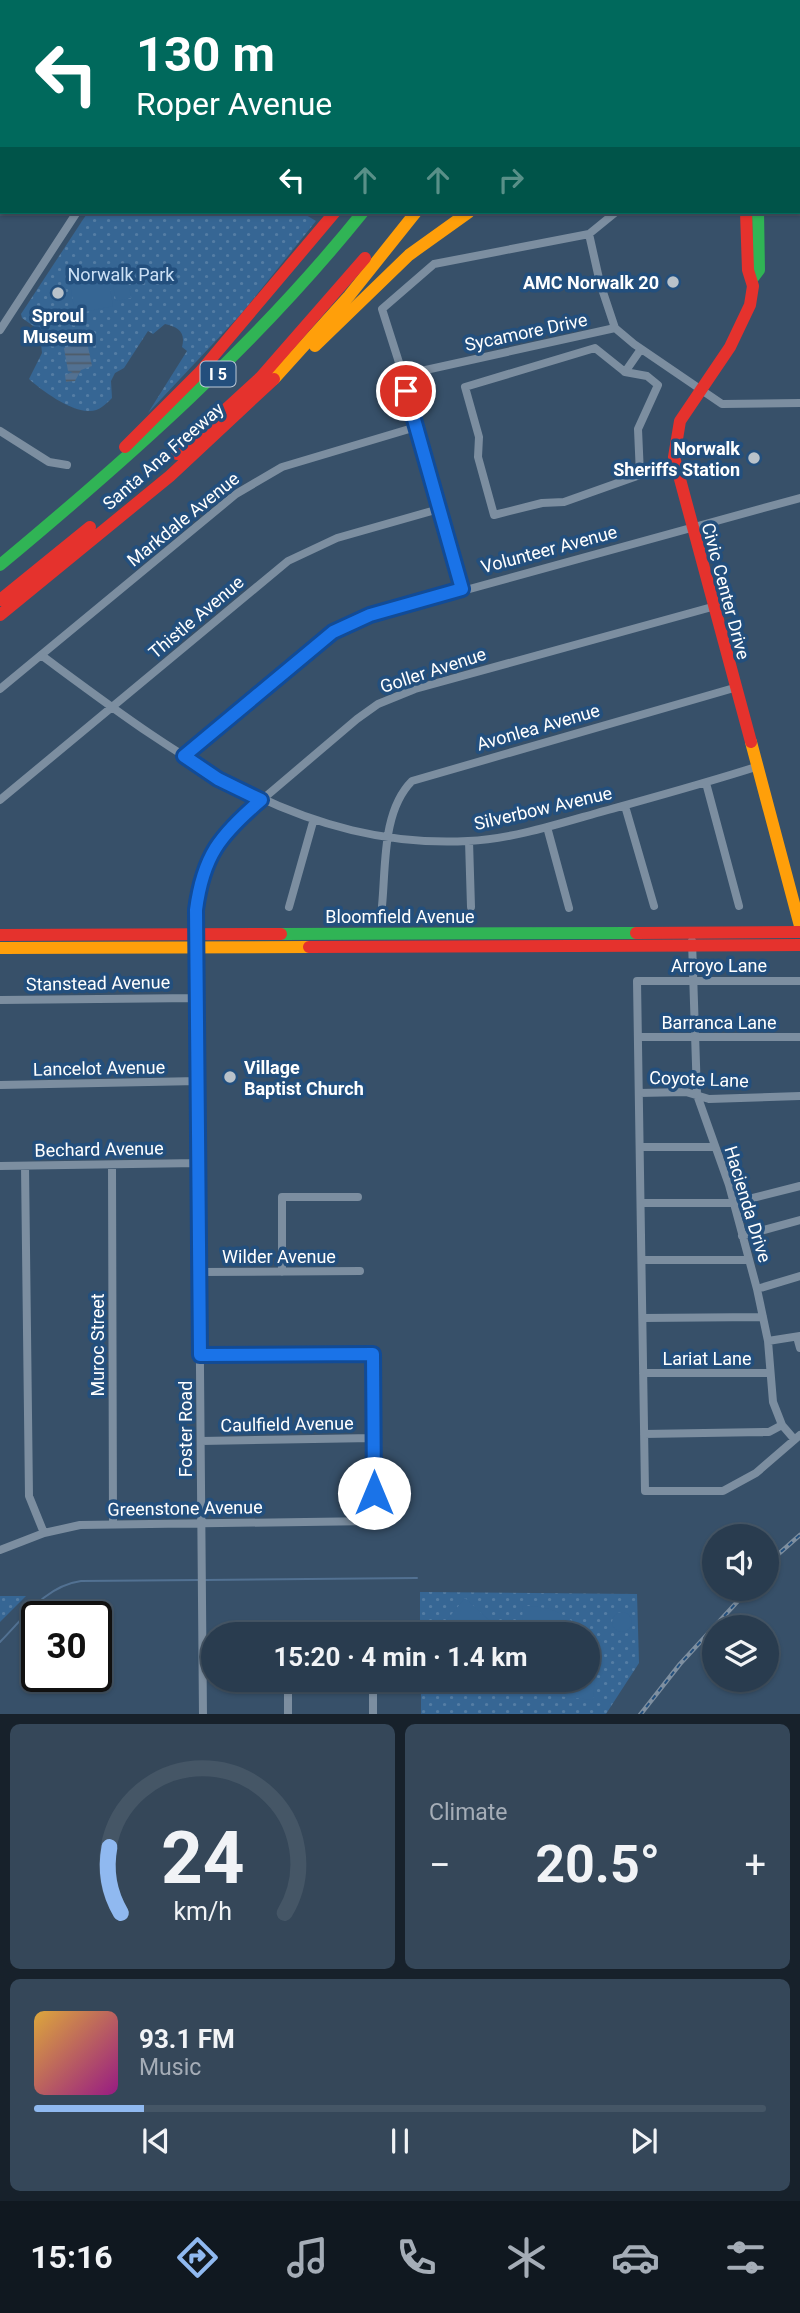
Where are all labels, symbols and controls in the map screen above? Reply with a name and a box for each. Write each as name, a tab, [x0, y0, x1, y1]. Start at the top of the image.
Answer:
text: 130 m	[136, 26, 275, 83]
icon: left	[21, 28, 112, 119]
text: Roper Avenue	[136, 85, 332, 123]
icon: left	[273, 161, 311, 199]
icon: ahead	[346, 161, 384, 199]
icon: ahead	[419, 161, 457, 199]
icon: right	[492, 161, 530, 199]
park label: Norwalk Park	[68, 264, 175, 285]
place label: AMC Norwalk 20	[523, 272, 659, 293]
marker: AMC Norwalk 20	[665, 274, 681, 290]
marker: Sproul Museum	[50, 285, 66, 301]
place label: Sproul Museum	[23, 305, 93, 347]
street label: Sycamore Drive	[463, 309, 589, 355]
pin	[376, 361, 436, 421]
road number: I 5	[200, 362, 235, 386]
icon: arrive	[387, 372, 425, 410]
street label: Santa Ana Freeway	[98, 398, 228, 514]
place label: Norwalk Sheriffs Station	[613, 438, 740, 480]
marker: Norwalk Sheriffs Station	[746, 450, 762, 466]
street label: Markdale Avenue	[123, 467, 243, 571]
street label: Civic Center Drive	[698, 520, 754, 662]
street label: Volunteer Avenue	[479, 521, 619, 577]
street label: Thistle Avenue	[144, 571, 248, 663]
street label: Goller Avenue	[377, 643, 489, 697]
street label: Avonlea Avenue	[474, 699, 602, 755]
street label: Silverbow Avenue	[472, 782, 614, 834]
street label: Bloomfield Avenue	[325, 906, 475, 927]
street label: Arroyo Lane	[671, 955, 767, 976]
street label: Stanstead Avenue	[26, 971, 170, 995]
street label: Barranca Lane	[661, 1012, 777, 1033]
street label: Lancelot Avenue	[33, 1056, 165, 1080]
place label: Village Baptist Church	[244, 1057, 364, 1099]
street label: Coyote Lane	[649, 1067, 749, 1091]
marker: Village Baptist Church	[222, 1069, 238, 1085]
street label: Bechard Avenue	[34, 1137, 164, 1161]
street label: Hacienda Drive	[720, 1143, 776, 1265]
street label: Wilder Avenue	[222, 1246, 336, 1267]
street label: Muroc Street	[87, 1293, 108, 1397]
street label: Lariat Lane	[662, 1348, 752, 1369]
street label: Foster Road	[175, 1381, 196, 1477]
street label: Caulfield Avenue	[220, 1412, 354, 1436]
position arrow	[337, 1456, 411, 1530]
street label: Greenstone Avenue	[107, 1496, 263, 1520]
map controls	[702, 1524, 779, 1692]
button: sound	[702, 1524, 779, 1601]
speed limit sign: 30	[21, 1601, 112, 1692]
button: layers	[702, 1615, 779, 1692]
text: 15:20 · 4 min · 1.4 km	[273, 1642, 528, 1672]
text: Climate	[429, 1799, 508, 1826]
text: 24	[161, 1815, 244, 1901]
text: 20.5°	[535, 1834, 660, 1895]
text: −	[429, 1843, 451, 1887]
text: +	[744, 1843, 766, 1887]
text: km/h	[173, 1896, 232, 1925]
text: 93.1 FM	[139, 2024, 235, 2054]
text: Music	[139, 2054, 201, 2081]
icon: previous	[137, 2122, 175, 2160]
icon: pause	[381, 2122, 419, 2160]
icon: next	[625, 2122, 663, 2160]
icon: directions	[173, 2233, 222, 2282]
icon: music	[283, 2233, 332, 2282]
icon: phone	[392, 2233, 441, 2282]
icon: climate	[502, 2233, 551, 2282]
icon: car	[611, 2233, 660, 2282]
icon: filters	[721, 2233, 770, 2282]
text: 15:16	[30, 2238, 113, 2276]

